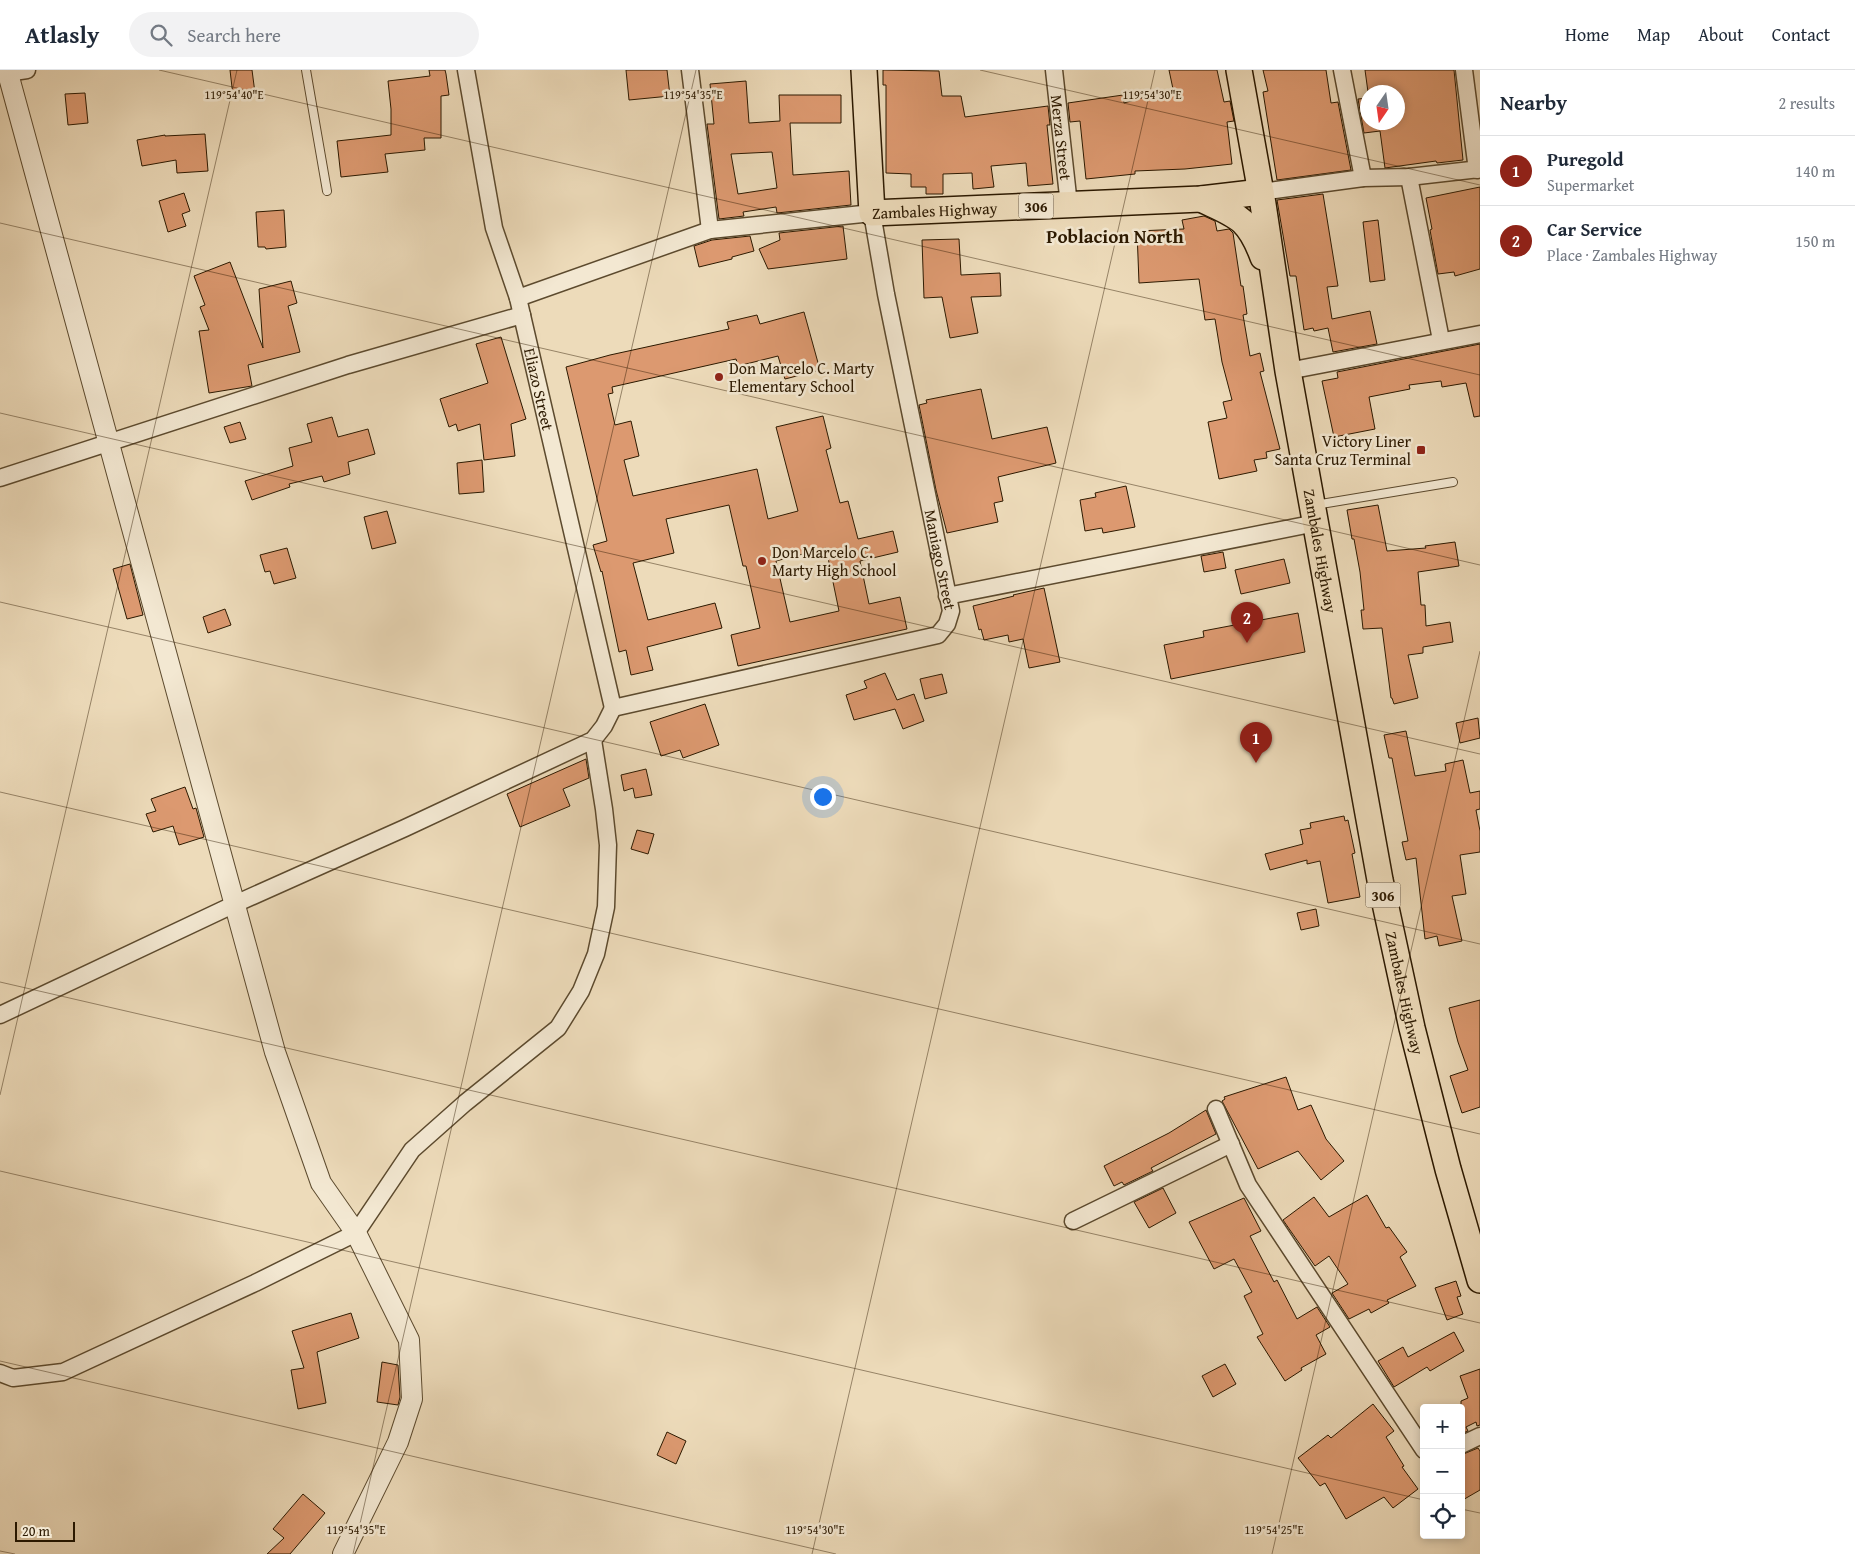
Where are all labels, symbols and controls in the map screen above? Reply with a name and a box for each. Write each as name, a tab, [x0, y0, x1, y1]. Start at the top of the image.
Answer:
search box	[129, 12, 479, 57]
text: Atlasly	[25, 17, 99, 52]
icon: search	[147, 21, 175, 49]
text: Search here	[187, 21, 281, 49]
text: Home	[1565, 21, 1609, 48]
text: Map	[1637, 21, 1670, 48]
text: About	[1698, 21, 1744, 48]
text: Contact	[1772, 21, 1830, 48]
north arrow	[1360, 85, 1405, 130]
text: 119°54'40"E	[204, 86, 264, 103]
text: 119°54'35"E	[663, 86, 723, 103]
text: 119°54'30"E	[1122, 86, 1182, 103]
text: Nearby	[1500, 87, 1567, 118]
text: 2 results	[1778, 91, 1835, 115]
street label: Merza Street	[1045, 94, 1078, 182]
text: Puregold	[1547, 145, 1624, 173]
text: 1	[1512, 159, 1520, 183]
text: 140 m	[1795, 159, 1835, 183]
text: Supermarket	[1547, 173, 1634, 197]
road number: 306	[1018, 194, 1054, 218]
street label: Zambales Highway	[871, 196, 998, 225]
text: Car Service	[1547, 215, 1642, 243]
district label: Poblacion North	[1046, 222, 1184, 250]
text: 2	[1512, 229, 1520, 253]
text: 150 m	[1795, 229, 1835, 253]
text: Place · Zambales Highway	[1547, 243, 1718, 267]
street label: Eliazo Street	[518, 346, 560, 433]
place label: Don Marcelo C. Marty Elementary School	[729, 356, 874, 398]
marker: Don Marcelo C. Marty Elementary School	[713, 371, 725, 383]
place label: Victory Liner Santa Cruz Terminal	[1274, 429, 1412, 471]
marker: Victory Liner Santa Cruz Terminal	[1415, 444, 1427, 456]
street label: Zambales Highway	[1298, 487, 1344, 615]
street label: Maniago Street	[918, 507, 963, 612]
place label: Don Marcelo C. Marty High School	[772, 540, 897, 582]
marker: Don Marcelo C. Marty High School	[756, 555, 768, 567]
pin: 2	[1231, 602, 1263, 643]
pin: 1	[1240, 722, 1272, 763]
your location	[810, 784, 836, 810]
road number: 306	[1366, 882, 1400, 908]
street label: Zambales Highway	[1379, 929, 1430, 1057]
map controls	[1420, 1404, 1465, 1539]
button: +	[1420, 1404, 1465, 1449]
button: −	[1420, 1449, 1465, 1494]
button: locate	[1420, 1494, 1465, 1539]
scale bar	[15, 1519, 75, 1542]
text: 20 m	[22, 1521, 50, 1541]
text: 119°54'35"E	[326, 1521, 386, 1538]
text: 119°54'30"E	[785, 1521, 845, 1538]
text: 119°54'25"E	[1244, 1521, 1304, 1538]

